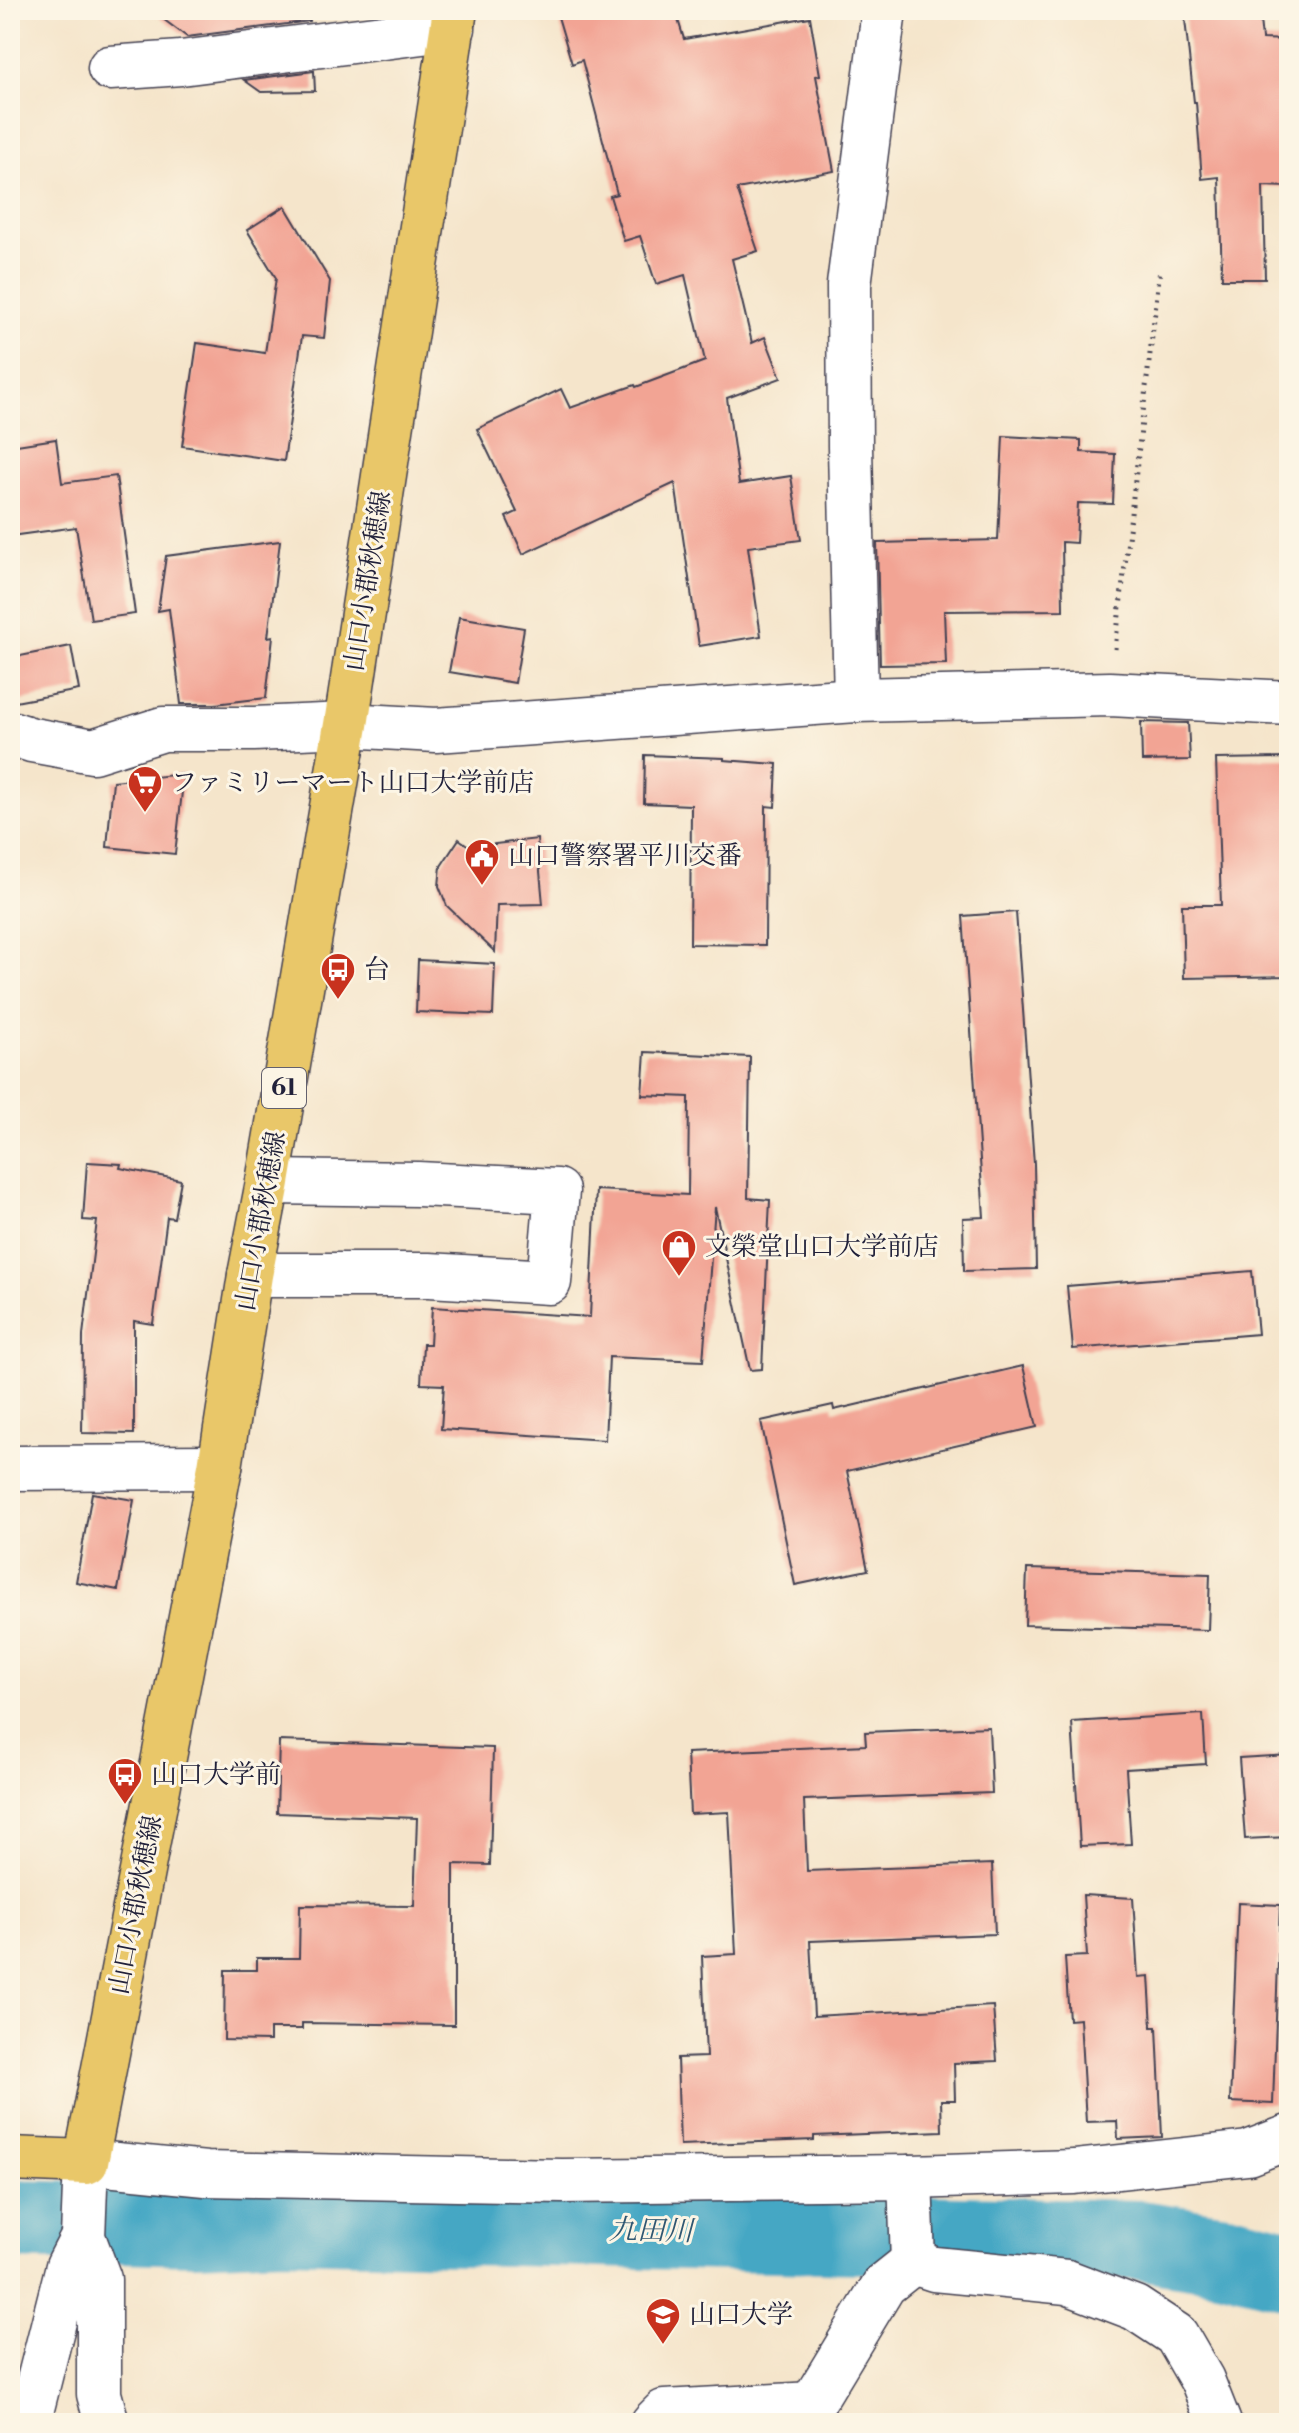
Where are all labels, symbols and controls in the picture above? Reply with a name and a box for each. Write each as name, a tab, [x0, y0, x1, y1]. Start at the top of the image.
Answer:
street label: 山口小郡秋穂線	[338, 489, 398, 673]
supermarket icon: ファミリーマート山口大学前店	[126, 764, 164, 814]
place label: ファミリーマート山口大学前店	[171, 767, 534, 799]
public building icon: 山口警察署平川交番	[463, 837, 501, 887]
place label: 山口警察署平川交番	[508, 840, 742, 872]
bus stop icon: 台	[319, 951, 357, 1001]
place label: 台	[364, 954, 390, 986]
road number: 61	[262, 1068, 306, 1108]
street label: 山口小郡秋穂線	[229, 1129, 293, 1313]
shop icon: 文榮堂山口大学前店	[660, 1228, 698, 1278]
place label: 文榮堂山口大学前店	[705, 1231, 939, 1263]
bus stop icon: 山口大学前	[106, 1756, 144, 1806]
place label: 山口大学前	[151, 1759, 281, 1791]
street label: 山口小郡秋穂線	[103, 1813, 169, 1997]
water label: 九田川	[609, 2213, 696, 2249]
school or university icon: 山口大学	[644, 2296, 682, 2346]
place label: 山口大学	[689, 2299, 793, 2331]

